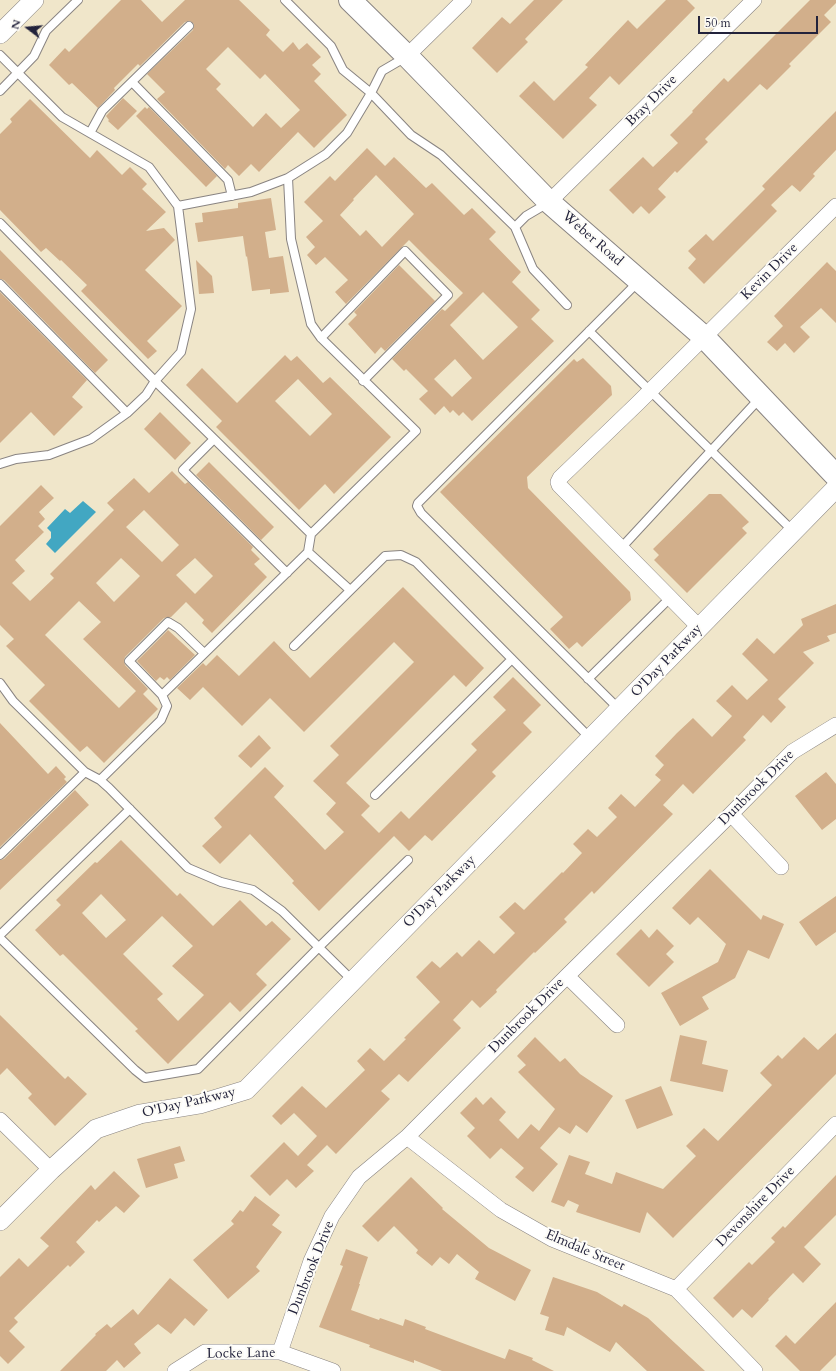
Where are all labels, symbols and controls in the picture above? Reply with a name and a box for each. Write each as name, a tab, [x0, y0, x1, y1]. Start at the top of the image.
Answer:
north arrow	[8, 8, 48, 48]
scale bar	[700, 8, 820, 34]
text: 50 m	[705, 15, 731, 31]
text: N	[7, 18, 25, 31]
street label: Bray Drive	[623, 72, 681, 130]
street label: Weber Road	[558, 208, 626, 270]
street label: Kevin Drive	[738, 240, 802, 304]
street label: O'Day Parkway	[628, 621, 706, 701]
street label: Dunbrook Drive	[716, 747, 798, 829]
street label: O'Day Parkway	[400, 852, 480, 932]
street label: Dunbrook Drive	[486, 975, 568, 1057]
street label: O'Day Parkway	[141, 1084, 237, 1122]
street label: Devonshire Drive	[713, 1163, 799, 1251]
street label: Dunbrook Drive	[286, 1219, 338, 1317]
street label: Elmdale Street	[543, 1227, 627, 1275]
street label: Locke Lane	[206, 1345, 276, 1363]

